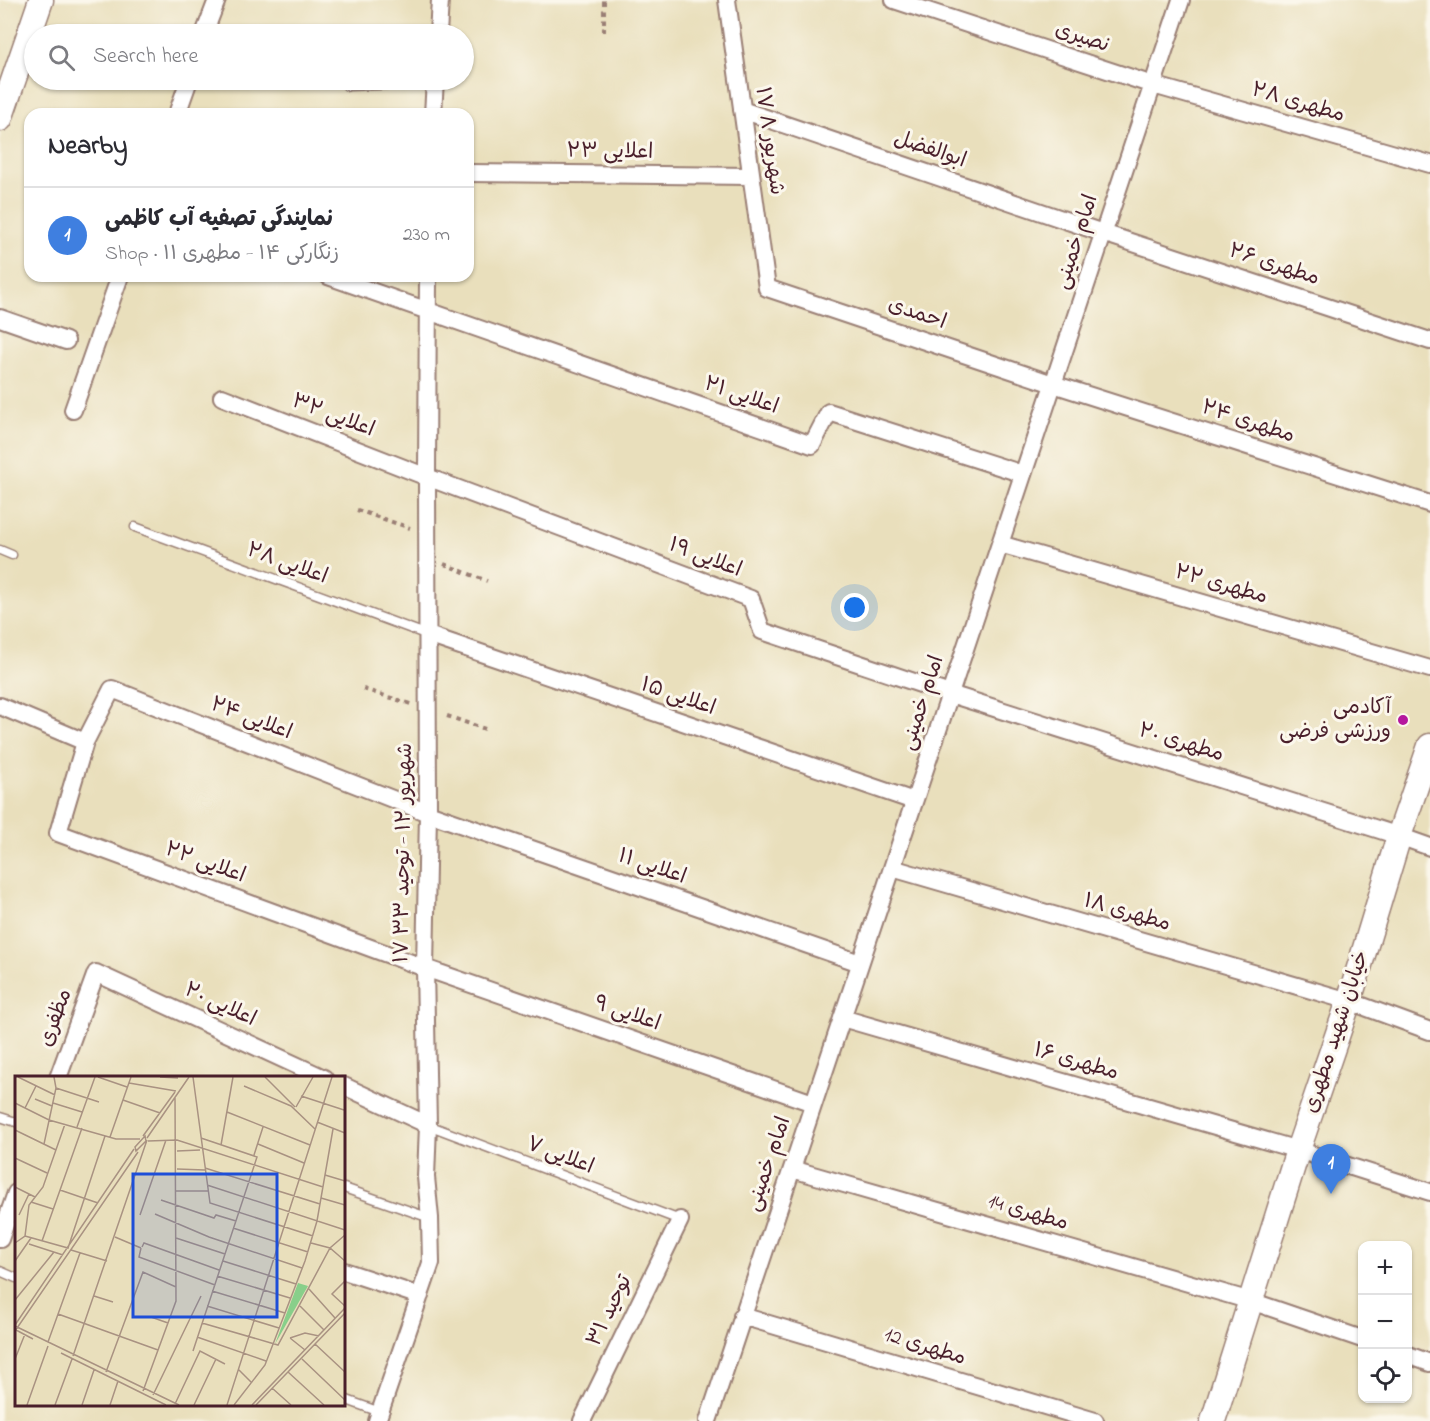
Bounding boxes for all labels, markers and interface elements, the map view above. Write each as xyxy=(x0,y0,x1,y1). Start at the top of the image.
street label: نصیری xyxy=(1051,15,1113,61)
search box xyxy=(24,24,474,90)
icon: search xyxy=(45,41,78,74)
text: Search here xyxy=(93,41,198,73)
street label: مطهری ۲۸ xyxy=(1248,75,1348,131)
street label: ۱۷ شهریور ۸ xyxy=(747,85,791,197)
street label: ابوالفضل xyxy=(890,124,970,176)
text: Nearby xyxy=(48,128,127,166)
street label: اعلایی ۲۳ xyxy=(566,136,654,168)
street label: امام خمینی xyxy=(1048,191,1106,293)
text: نمایندگی تصفیه آب کاظمی xyxy=(105,204,333,236)
text: 1 xyxy=(64,221,71,250)
text: 230 m xyxy=(403,221,450,250)
street label: مطهری ۲۶ xyxy=(1225,236,1323,294)
text: Shop · زنگارکی ۱۴ - مطهری ۱۱ xyxy=(105,240,339,269)
street label: احمدی xyxy=(884,290,950,338)
street label: اعلایی ۲۱ xyxy=(700,369,782,423)
street label: اعلایی ۳۲ xyxy=(287,386,379,446)
street label: مطهری ۲۴ xyxy=(1197,393,1299,451)
street label: اعلایی ۱۹ xyxy=(664,530,746,586)
street label: اعلایی ۲۸ xyxy=(242,536,332,592)
street label: مطهری ۲۲ xyxy=(1171,557,1271,613)
your location xyxy=(840,593,869,622)
street label: امام خمینی xyxy=(894,652,952,754)
street label: اعلایی ۱۵ xyxy=(636,670,720,724)
street label: اعلایی ۲۴ xyxy=(206,690,296,748)
place label: آکادمی ورزشی فرضی xyxy=(1279,693,1392,747)
marker: آکادمی ورزشی فرضی xyxy=(1396,713,1410,727)
street label: مطهری ۲۰ xyxy=(1135,716,1227,770)
street label: ۱۷ شهریور ۱۲ - توحید ۳۳ xyxy=(387,742,421,964)
street label: اعلایی ۲۲ xyxy=(161,835,249,891)
street label: اعلایی ۱۱ xyxy=(614,841,690,893)
street label: مطهری ۱۸ xyxy=(1080,886,1174,940)
street label: خیابان شهید مطهری xyxy=(1297,947,1377,1117)
street label: اعلایی ۲۰ xyxy=(179,975,261,1035)
street label: مظفری xyxy=(32,985,80,1051)
street label: اعلایی ۹ xyxy=(590,989,664,1039)
street label: مطهری ۱۶ xyxy=(1030,1036,1122,1088)
inset map xyxy=(15,1076,345,1406)
street label: امام خمینی xyxy=(739,1113,799,1215)
street label: اعلایی ۷ xyxy=(522,1129,598,1183)
pin: 1 xyxy=(1312,1144,1350,1194)
street label: مطهری 14 xyxy=(984,1187,1072,1239)
map controls xyxy=(1358,1241,1412,1403)
button: + xyxy=(1358,1241,1412,1295)
street label: توحید ۳۱ xyxy=(580,1269,641,1352)
button: − xyxy=(1358,1295,1412,1349)
street label: مطهری 12 xyxy=(880,1320,970,1374)
button: locate xyxy=(1358,1349,1412,1403)

